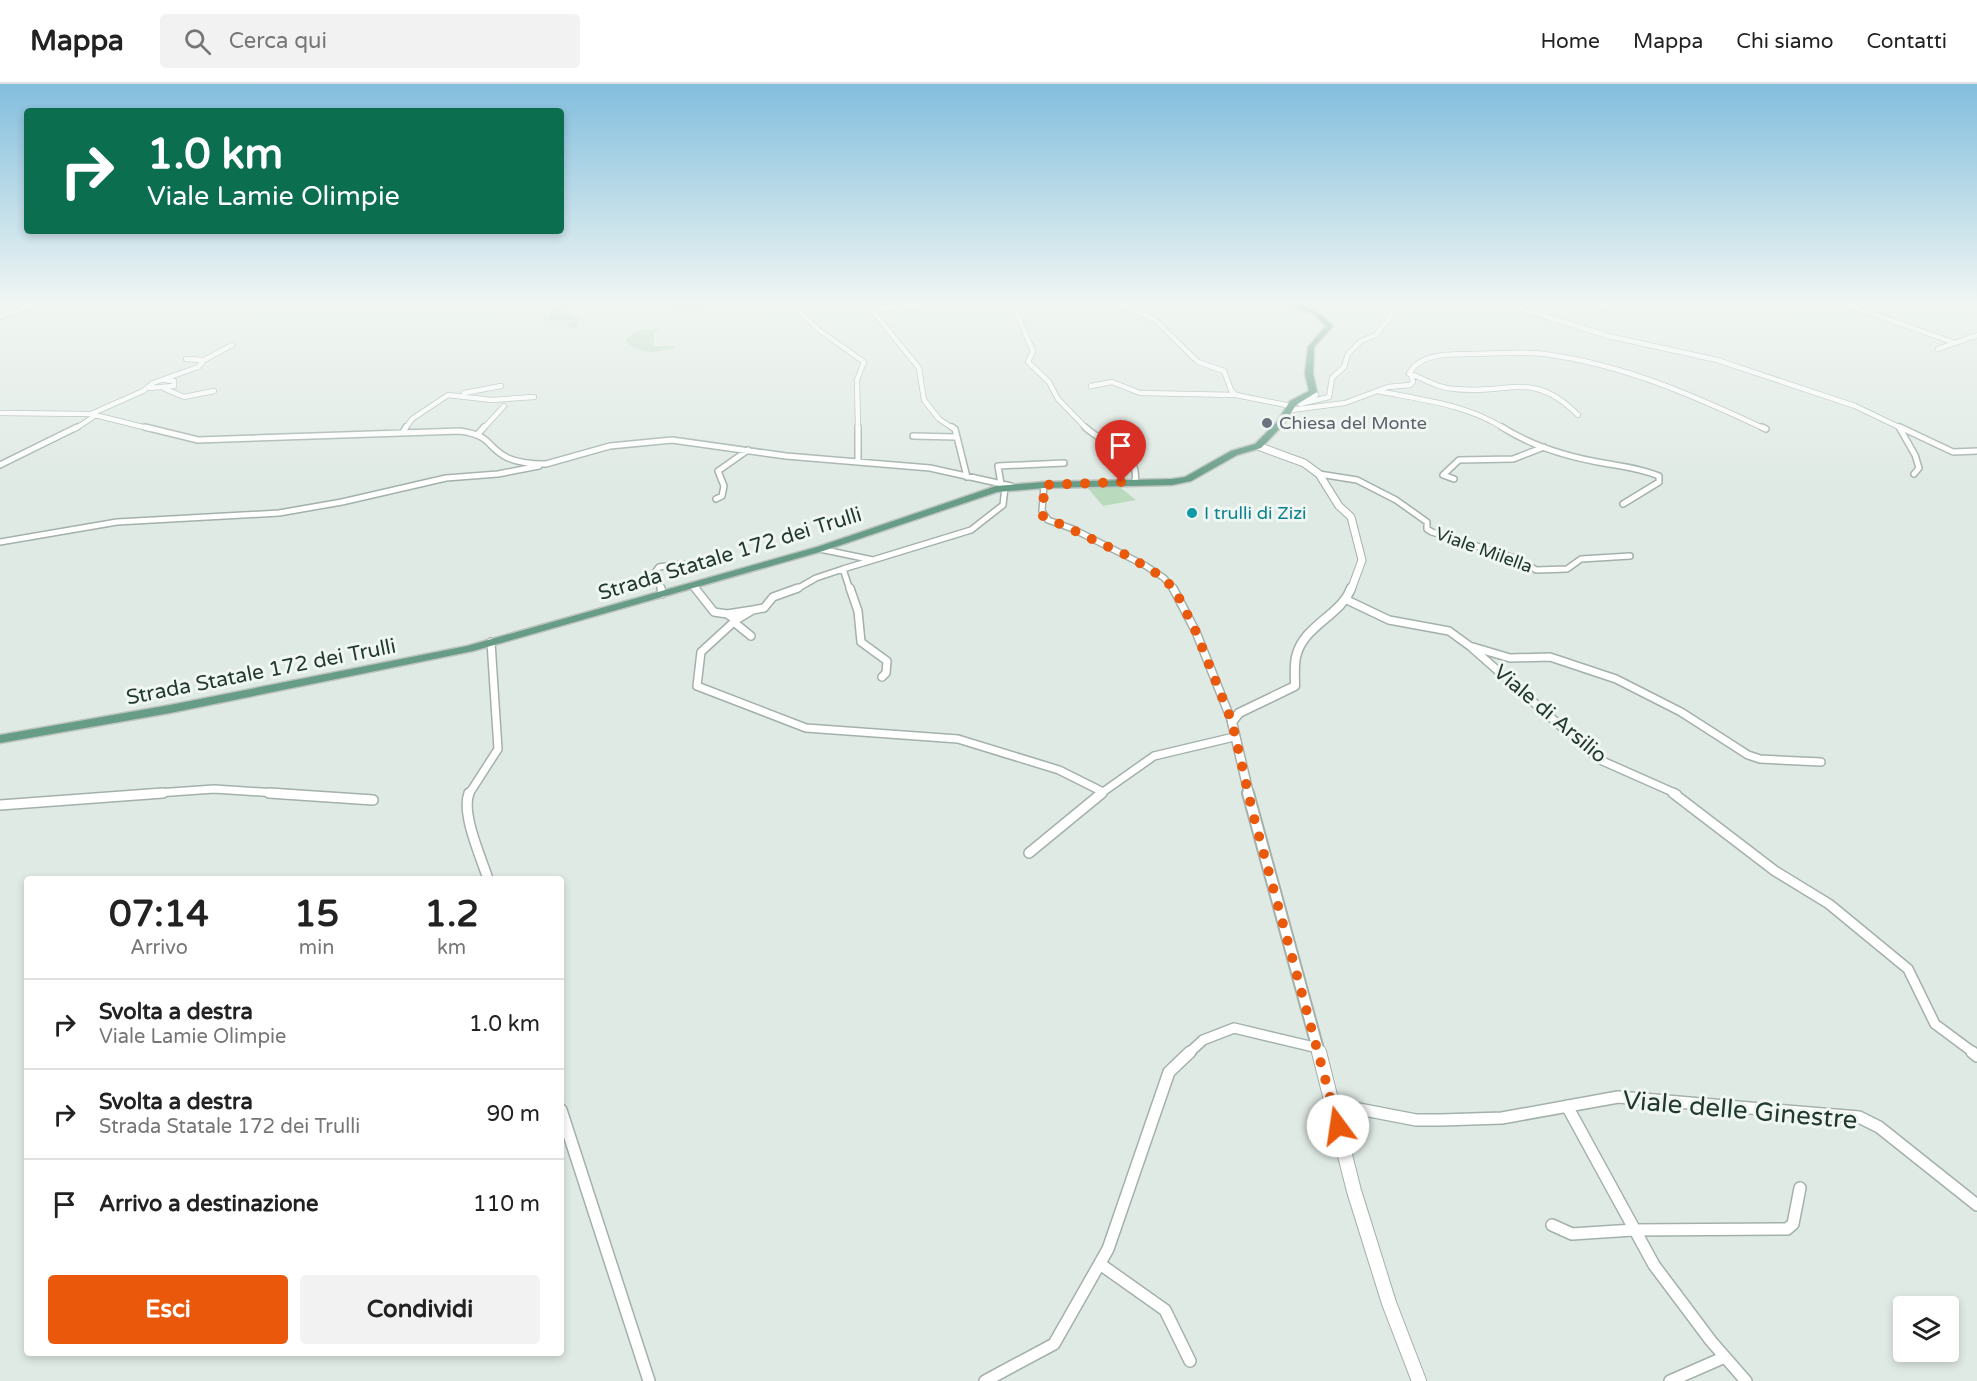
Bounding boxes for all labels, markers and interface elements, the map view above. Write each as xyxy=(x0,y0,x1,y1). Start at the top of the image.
search box xyxy=(160,14,580,68)
text: Mappa xyxy=(30,24,124,58)
icon: search xyxy=(181,25,214,58)
text: Cerca qui xyxy=(229,28,327,54)
text: Home xyxy=(1540,29,1600,54)
text: Mappa xyxy=(1633,29,1703,54)
text: Chi siamo xyxy=(1736,29,1834,54)
text: Contatti xyxy=(1867,29,1947,54)
text: 1.0 km xyxy=(147,129,283,180)
icon: right xyxy=(48,132,126,210)
text: Viale Lamie Olimpie xyxy=(147,180,400,213)
place label: Chiesa del Monte xyxy=(1279,412,1427,434)
marker: Chiesa del Monte xyxy=(1260,416,1274,430)
pin xyxy=(1095,420,1146,482)
icon: arrive xyxy=(1104,429,1137,462)
street label: Strada Statale 172 dei Trulli xyxy=(595,502,865,606)
place label: I trulli di Zizi xyxy=(1204,502,1307,524)
marker: I trulli di Zizi xyxy=(1185,506,1199,520)
street label: Viale Milella xyxy=(1432,522,1536,578)
street label: Strada Statale 172 dei Trulli xyxy=(124,634,398,710)
street label: Viale di Arsilio xyxy=(1488,659,1612,769)
text: 07:14 xyxy=(109,893,209,936)
text: 15 xyxy=(294,893,339,936)
text: 1.2 xyxy=(424,893,479,936)
text: Arrivo xyxy=(130,936,188,960)
text: min xyxy=(299,936,334,960)
text: km xyxy=(437,936,466,960)
text: Svolta a destra xyxy=(99,999,253,1025)
icon: right xyxy=(48,1008,81,1041)
text: 1.0 km xyxy=(469,1011,540,1037)
text: Viale Lamie Olimpie xyxy=(99,1025,286,1049)
street label: Viale delle Ginestre xyxy=(1621,1084,1859,1136)
text: Svolta a destra xyxy=(99,1089,253,1115)
position arrow xyxy=(1306,1094,1370,1158)
icon: right xyxy=(48,1098,81,1131)
text: 90 m xyxy=(486,1101,540,1127)
text: Strada Statale 172 dei Trulli xyxy=(99,1115,360,1139)
icon: arrive xyxy=(48,1188,81,1221)
text: Arrivo a destinazione xyxy=(99,1191,318,1217)
text: 110 m xyxy=(473,1191,540,1217)
button: Esci xyxy=(48,1275,288,1344)
button: Condividi xyxy=(300,1275,540,1344)
map controls xyxy=(1893,1296,1959,1362)
button: layers xyxy=(1893,1296,1959,1362)

